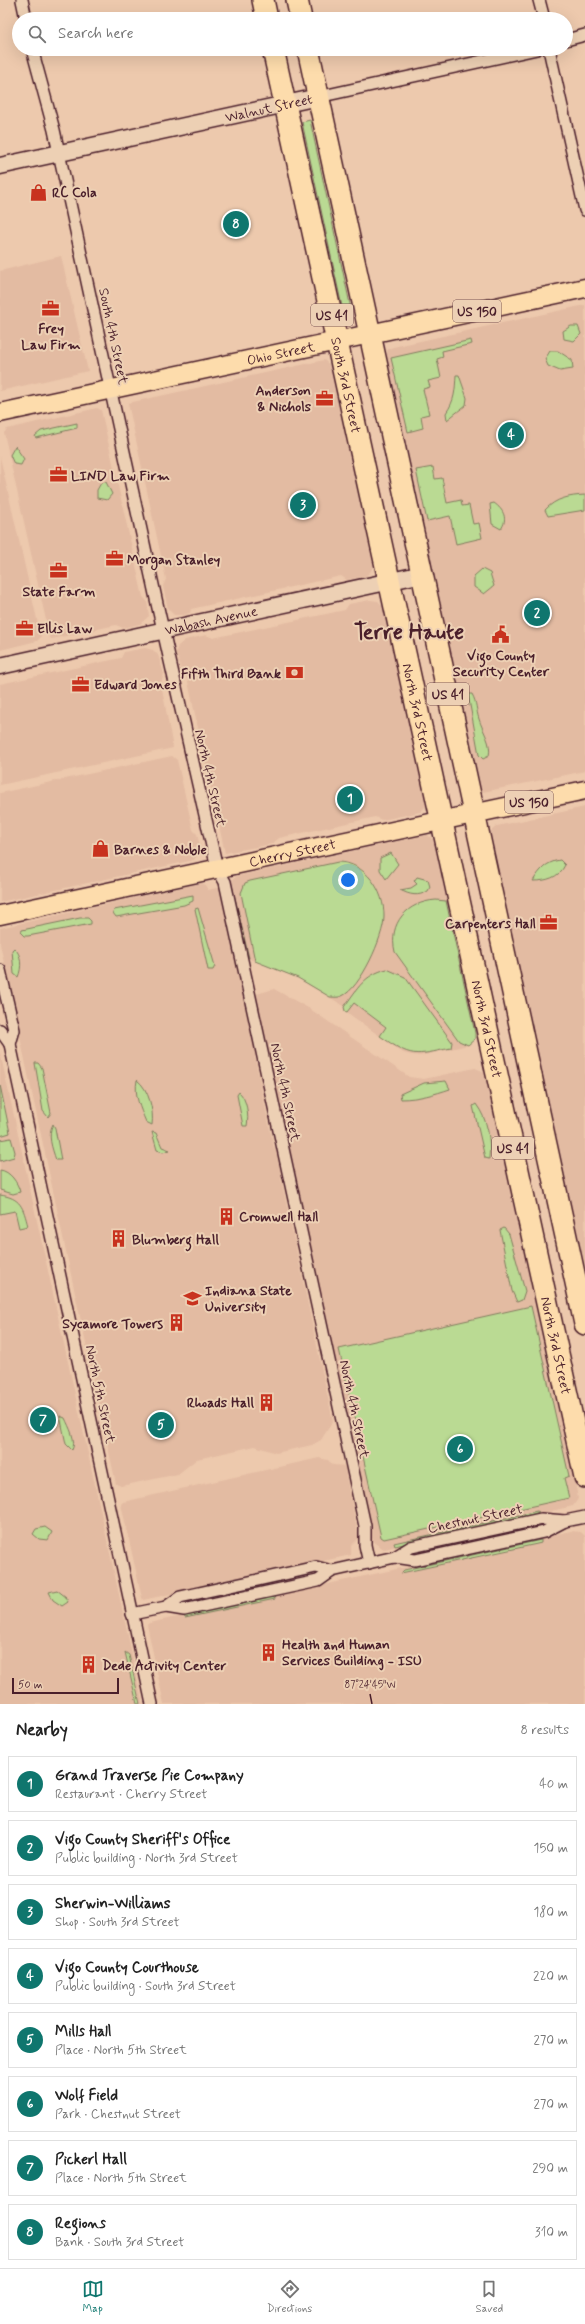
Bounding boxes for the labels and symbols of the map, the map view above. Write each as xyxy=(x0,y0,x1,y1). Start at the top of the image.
street label: Walnut Street xyxy=(224,90,314,127)
shop icon: RC Cola xyxy=(29,182,49,202)
place label: RC Cola xyxy=(52,184,97,202)
pin: 8 xyxy=(223,209,249,239)
street label: South 4th Street xyxy=(94,286,132,387)
office icon: Frey Law Firm xyxy=(41,298,61,318)
road number: US 150 xyxy=(453,300,501,322)
road number: US 41 xyxy=(311,304,353,326)
place label: Frey Law Firm xyxy=(21,320,81,354)
street label: South 3rd Street xyxy=(326,336,365,435)
street label: Ohio Street xyxy=(245,338,317,370)
place label: Anderson & Nichols xyxy=(255,382,312,416)
office icon: Anderson & Nichols xyxy=(314,388,334,408)
pin: 4 xyxy=(498,420,524,450)
office icon: LIND Law Firm xyxy=(48,465,68,485)
place label: LIND Law Firm xyxy=(71,467,170,485)
pin: 3 xyxy=(290,490,316,520)
office icon: Morgan Stanley xyxy=(104,549,124,569)
place label: Morgan Stanley xyxy=(127,551,221,571)
office icon: State Farm xyxy=(49,561,69,581)
place label: State Farm xyxy=(23,583,95,601)
pin: 2 xyxy=(524,598,550,628)
street label: Wabash Avenue xyxy=(163,602,259,640)
office icon: Ellis Law xyxy=(14,618,34,638)
district label: Terre Haute xyxy=(354,619,464,647)
place label: Ellis Law xyxy=(37,620,92,638)
public building icon: Vigo County Security Center xyxy=(491,625,511,645)
place label: Vigo County Security Center xyxy=(453,647,550,681)
street label: North 3rd Street xyxy=(398,662,436,764)
bank icon: Fifth Third Bank xyxy=(284,663,304,683)
place label: Fifth Third Bank xyxy=(181,665,281,683)
office icon: Edward Jones xyxy=(71,674,91,694)
place label: Edward Jones xyxy=(94,676,178,694)
road number: US 41 xyxy=(427,683,469,705)
street label: North 4th Street xyxy=(190,727,230,830)
pin: 1 xyxy=(337,784,363,814)
road number: US 150 xyxy=(505,791,553,813)
street label: Cherry Street xyxy=(248,835,338,872)
shop icon: Barnes & Noble xyxy=(91,839,111,859)
place label: Barnes & Noble xyxy=(114,841,207,859)
your location xyxy=(338,870,358,890)
office icon: Carpenters Hall xyxy=(539,913,559,933)
place label: Carpenters Hall xyxy=(445,915,536,933)
street label: North 3rd Street xyxy=(467,978,506,1080)
street label: North 4th Street xyxy=(266,1041,304,1144)
road number: US 41 xyxy=(492,1137,534,1159)
building icon: Cromwell Hall xyxy=(216,1206,236,1226)
place label: Cromwell Hall xyxy=(239,1208,319,1226)
building icon: Blumberg Hall xyxy=(109,1229,129,1249)
place label: Blumberg Hall xyxy=(132,1231,219,1252)
place label: Indiana State University xyxy=(205,1282,292,1316)
school or university icon: Indiana State University xyxy=(182,1288,202,1308)
street label: North 3rd Street xyxy=(536,1295,575,1397)
building icon: Sycamore Towers xyxy=(166,1313,186,1333)
place label: Sycamore Towers xyxy=(62,1315,163,1333)
street label: North 5th Street xyxy=(81,1343,119,1446)
street label: North 4th Street xyxy=(335,1358,373,1461)
building icon: Rhoads Hall xyxy=(257,1392,277,1412)
place label: Rhoads Hall xyxy=(187,1394,255,1412)
pin: 7 xyxy=(30,1405,56,1435)
pin: 5 xyxy=(148,1410,174,1440)
pin: 6 xyxy=(447,1434,473,1464)
street label: Chestnut Street xyxy=(426,1500,525,1538)
place label: Health and Human Services Building - ISU xyxy=(282,1636,422,1671)
building icon: Health and Human Services Building - ISU xyxy=(259,1642,279,1662)
building icon: Dede Activity Center xyxy=(79,1655,99,1675)
place label: Dede Activity Center xyxy=(102,1657,226,1675)
scale bar xyxy=(12,1676,119,1695)
text: 87°24'45"W xyxy=(345,1678,396,1692)

